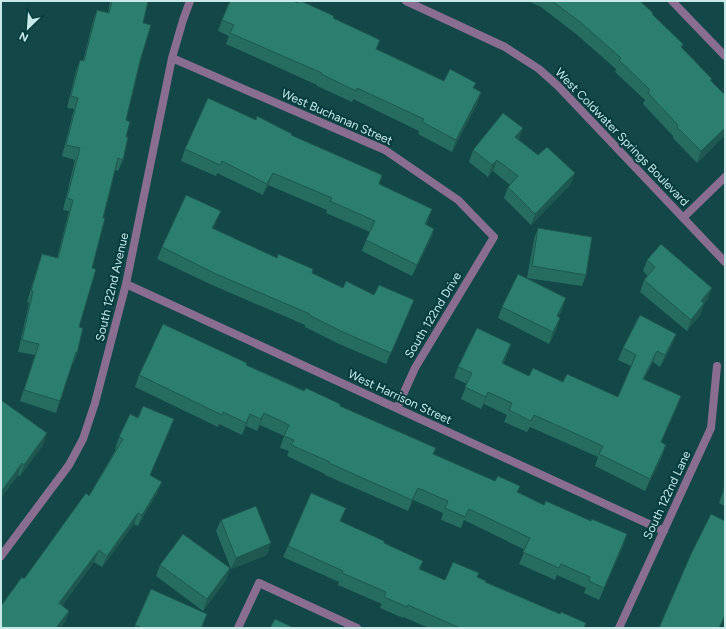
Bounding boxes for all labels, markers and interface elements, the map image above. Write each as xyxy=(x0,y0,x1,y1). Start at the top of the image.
north arrow xyxy=(8,8,48,48)
text: N xyxy=(17,29,31,44)
street label: West Coldwater Springs Boulevard xyxy=(552,65,692,209)
street label: West Buchanan Street xyxy=(279,86,395,148)
street label: South 122nd Avenue xyxy=(93,231,131,343)
street label: South 122nd Drive xyxy=(402,269,464,361)
street label: West Harrison Street xyxy=(346,367,454,427)
street label: South 122nd Lane xyxy=(640,448,694,541)

